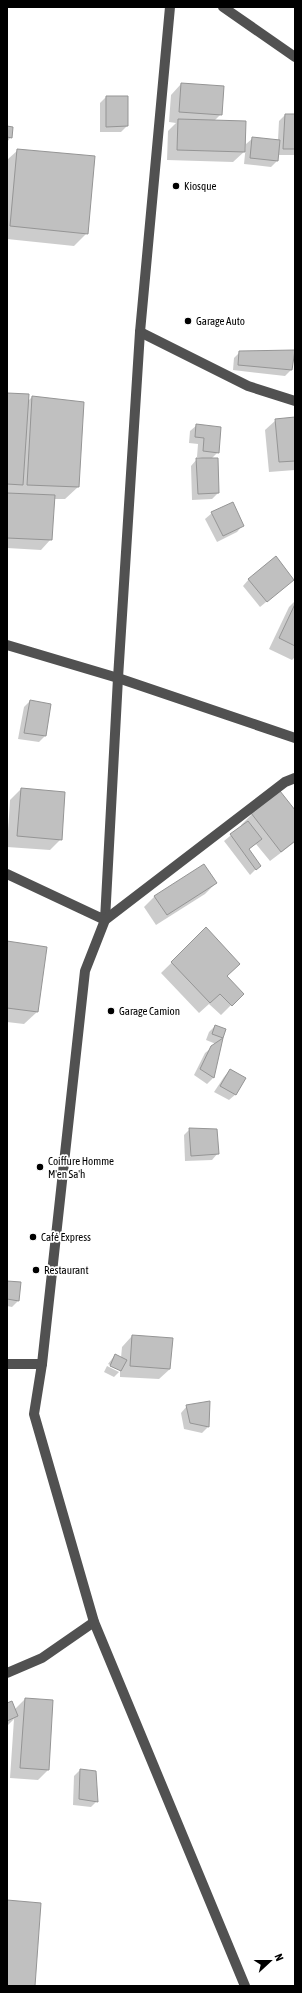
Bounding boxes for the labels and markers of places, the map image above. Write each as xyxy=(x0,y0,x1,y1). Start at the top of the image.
place label: Kiosque xyxy=(184,180,217,192)
marker: Kiosque xyxy=(171,181,181,191)
place label: Garage Auto xyxy=(196,315,245,327)
marker: Garage Auto xyxy=(183,316,193,326)
place label: Garage Camion xyxy=(119,1005,180,1017)
marker: Garage Camion xyxy=(106,1006,116,1016)
place label: Coiffure Homme M'en Sa'h xyxy=(48,1155,114,1180)
marker: Coiffure Homme M'en Sa'h xyxy=(35,1162,45,1172)
place label: Café Express xyxy=(41,1231,91,1243)
marker: Café Express xyxy=(28,1232,38,1242)
place label: Restaurant xyxy=(44,1264,89,1276)
marker: Restaurant xyxy=(31,1265,41,1275)

